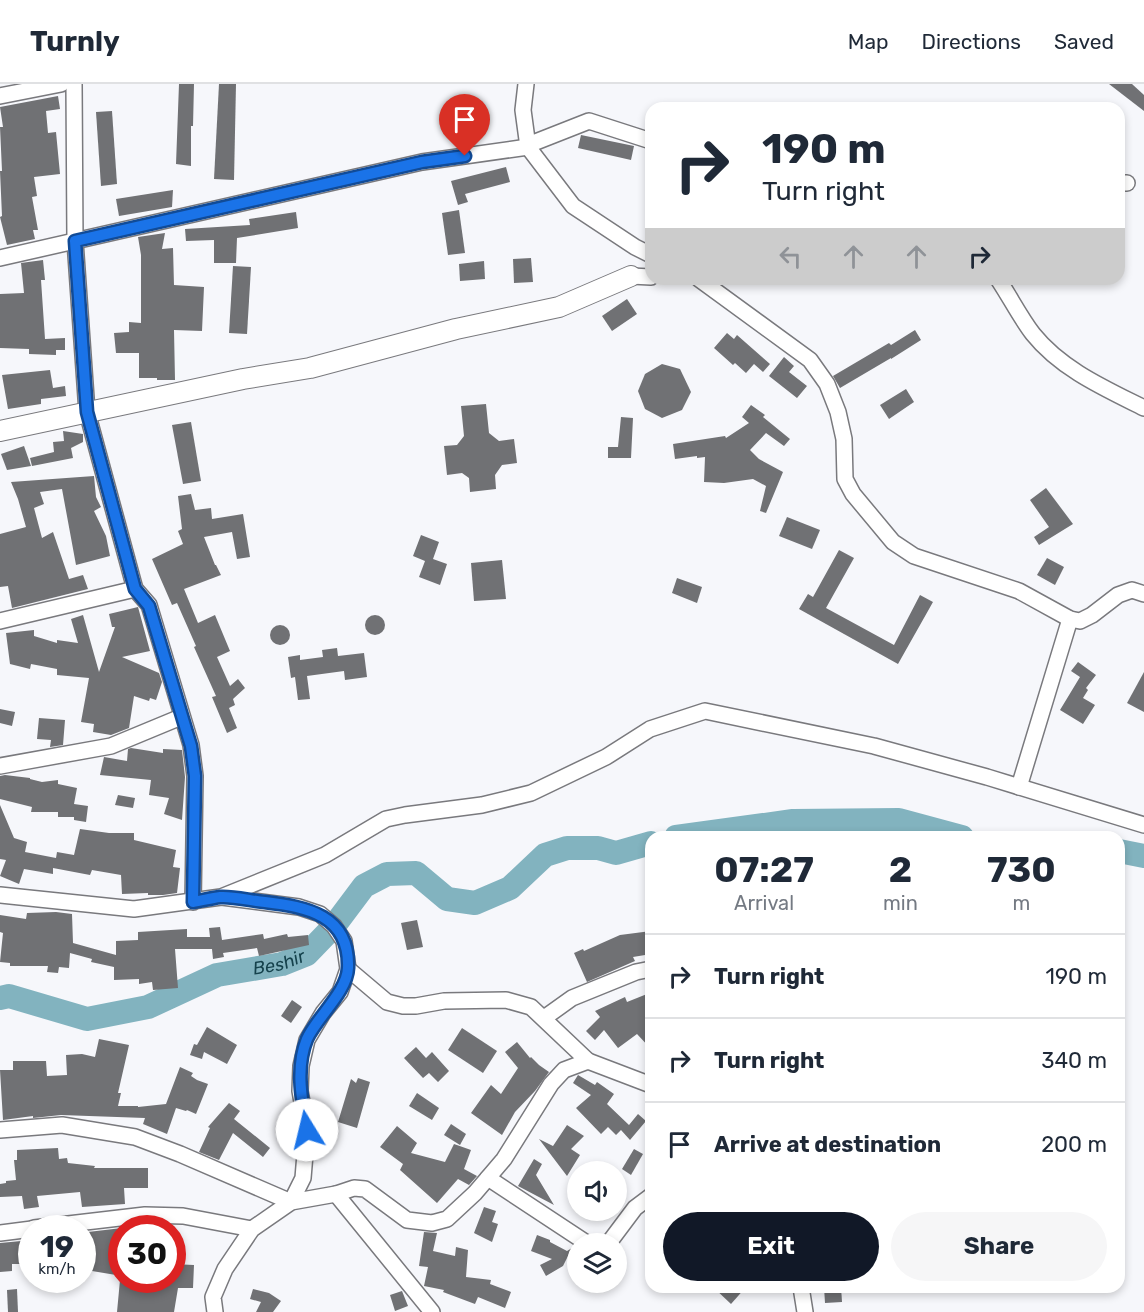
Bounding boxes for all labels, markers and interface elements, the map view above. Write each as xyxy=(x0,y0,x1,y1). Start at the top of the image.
text: Turnly xyxy=(30,25,120,58)
text: Map xyxy=(848,29,889,54)
text: Directions xyxy=(922,29,1021,54)
text: Saved xyxy=(1054,29,1114,54)
pin xyxy=(439,94,490,156)
icon: arrive xyxy=(448,103,481,136)
text: 190 m xyxy=(762,124,886,174)
icon: right xyxy=(663,126,741,204)
text: Turn right xyxy=(762,175,885,207)
icon: left xyxy=(774,240,807,273)
icon: ahead xyxy=(837,240,870,273)
icon: ahead xyxy=(900,240,933,273)
icon: right xyxy=(963,240,996,273)
text: 07:27 xyxy=(714,848,814,891)
text: 2 xyxy=(889,848,912,891)
text: 730 xyxy=(987,848,1056,891)
text: Arrival xyxy=(734,891,794,915)
text: min xyxy=(883,891,918,915)
text: m xyxy=(1013,891,1030,915)
water label: Beshir xyxy=(251,944,309,980)
icon: right xyxy=(663,960,696,993)
text: Turn right xyxy=(714,963,824,990)
text: 190 m xyxy=(1046,963,1107,990)
icon: right xyxy=(663,1044,696,1077)
text: Turn right xyxy=(714,1047,824,1074)
text: 340 m xyxy=(1041,1047,1107,1074)
position arrow xyxy=(275,1098,339,1162)
icon: arrive xyxy=(663,1128,696,1161)
text: Arrive at destination xyxy=(714,1131,941,1158)
text: 200 m xyxy=(1041,1131,1107,1158)
map controls xyxy=(567,1161,627,1293)
button: sound xyxy=(567,1161,627,1221)
button: Exit xyxy=(663,1212,879,1281)
button: Share xyxy=(891,1212,1107,1281)
speed limit sign: 30 xyxy=(108,1215,186,1293)
text: 19 xyxy=(40,1229,74,1265)
button: layers xyxy=(567,1233,627,1293)
text: km/h xyxy=(38,1260,76,1278)

